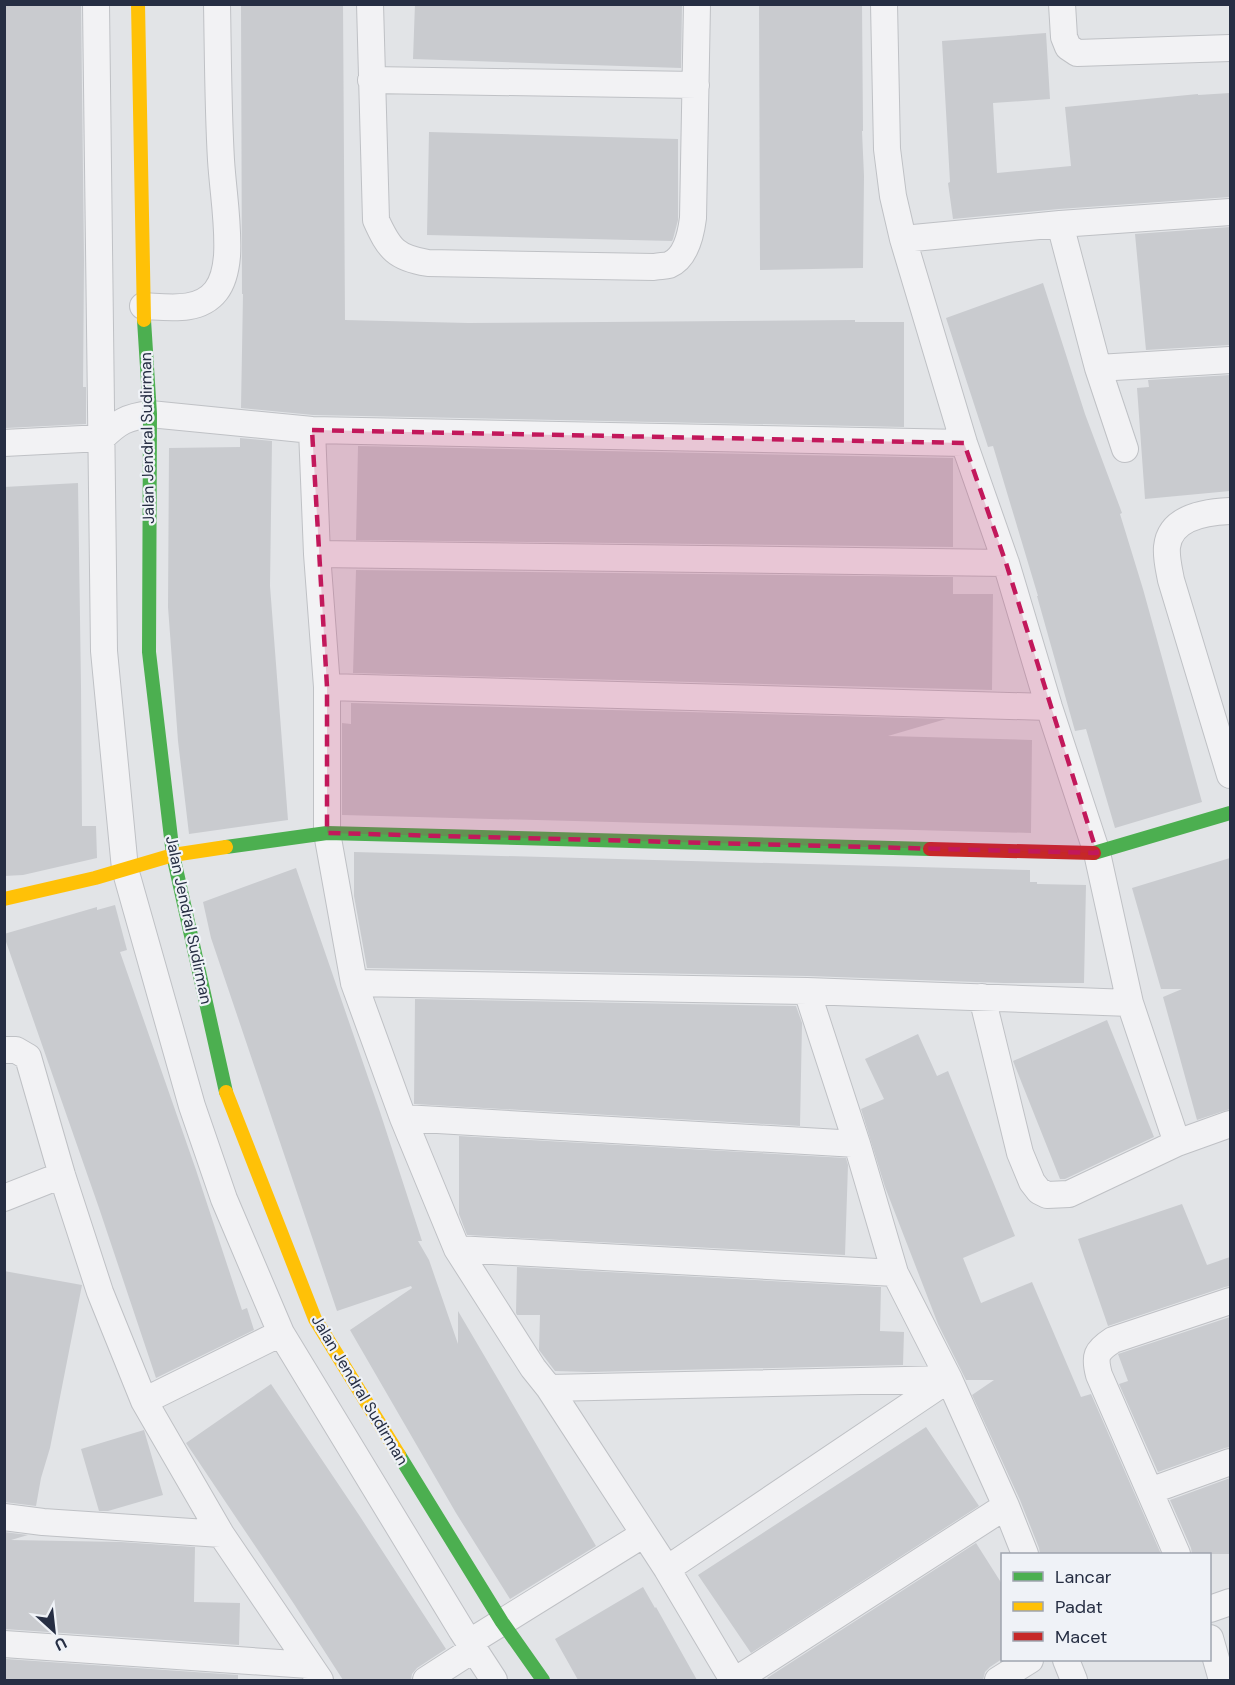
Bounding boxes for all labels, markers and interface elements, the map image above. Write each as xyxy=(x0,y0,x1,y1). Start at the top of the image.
street label: Jalan Jendral Sudirman xyxy=(135,352,159,524)
street label: Jalan Jendral Sudirman xyxy=(161,834,217,1006)
street label: Jalan Jendral Sudirman xyxy=(307,1311,413,1469)
legend xyxy=(1001,1553,1211,1661)
text: Lancar xyxy=(1055,1565,1112,1589)
text: Padat xyxy=(1055,1595,1103,1619)
north arrow xyxy=(24,1601,84,1661)
text: Macet xyxy=(1055,1625,1107,1649)
text: U xyxy=(51,1632,70,1656)

